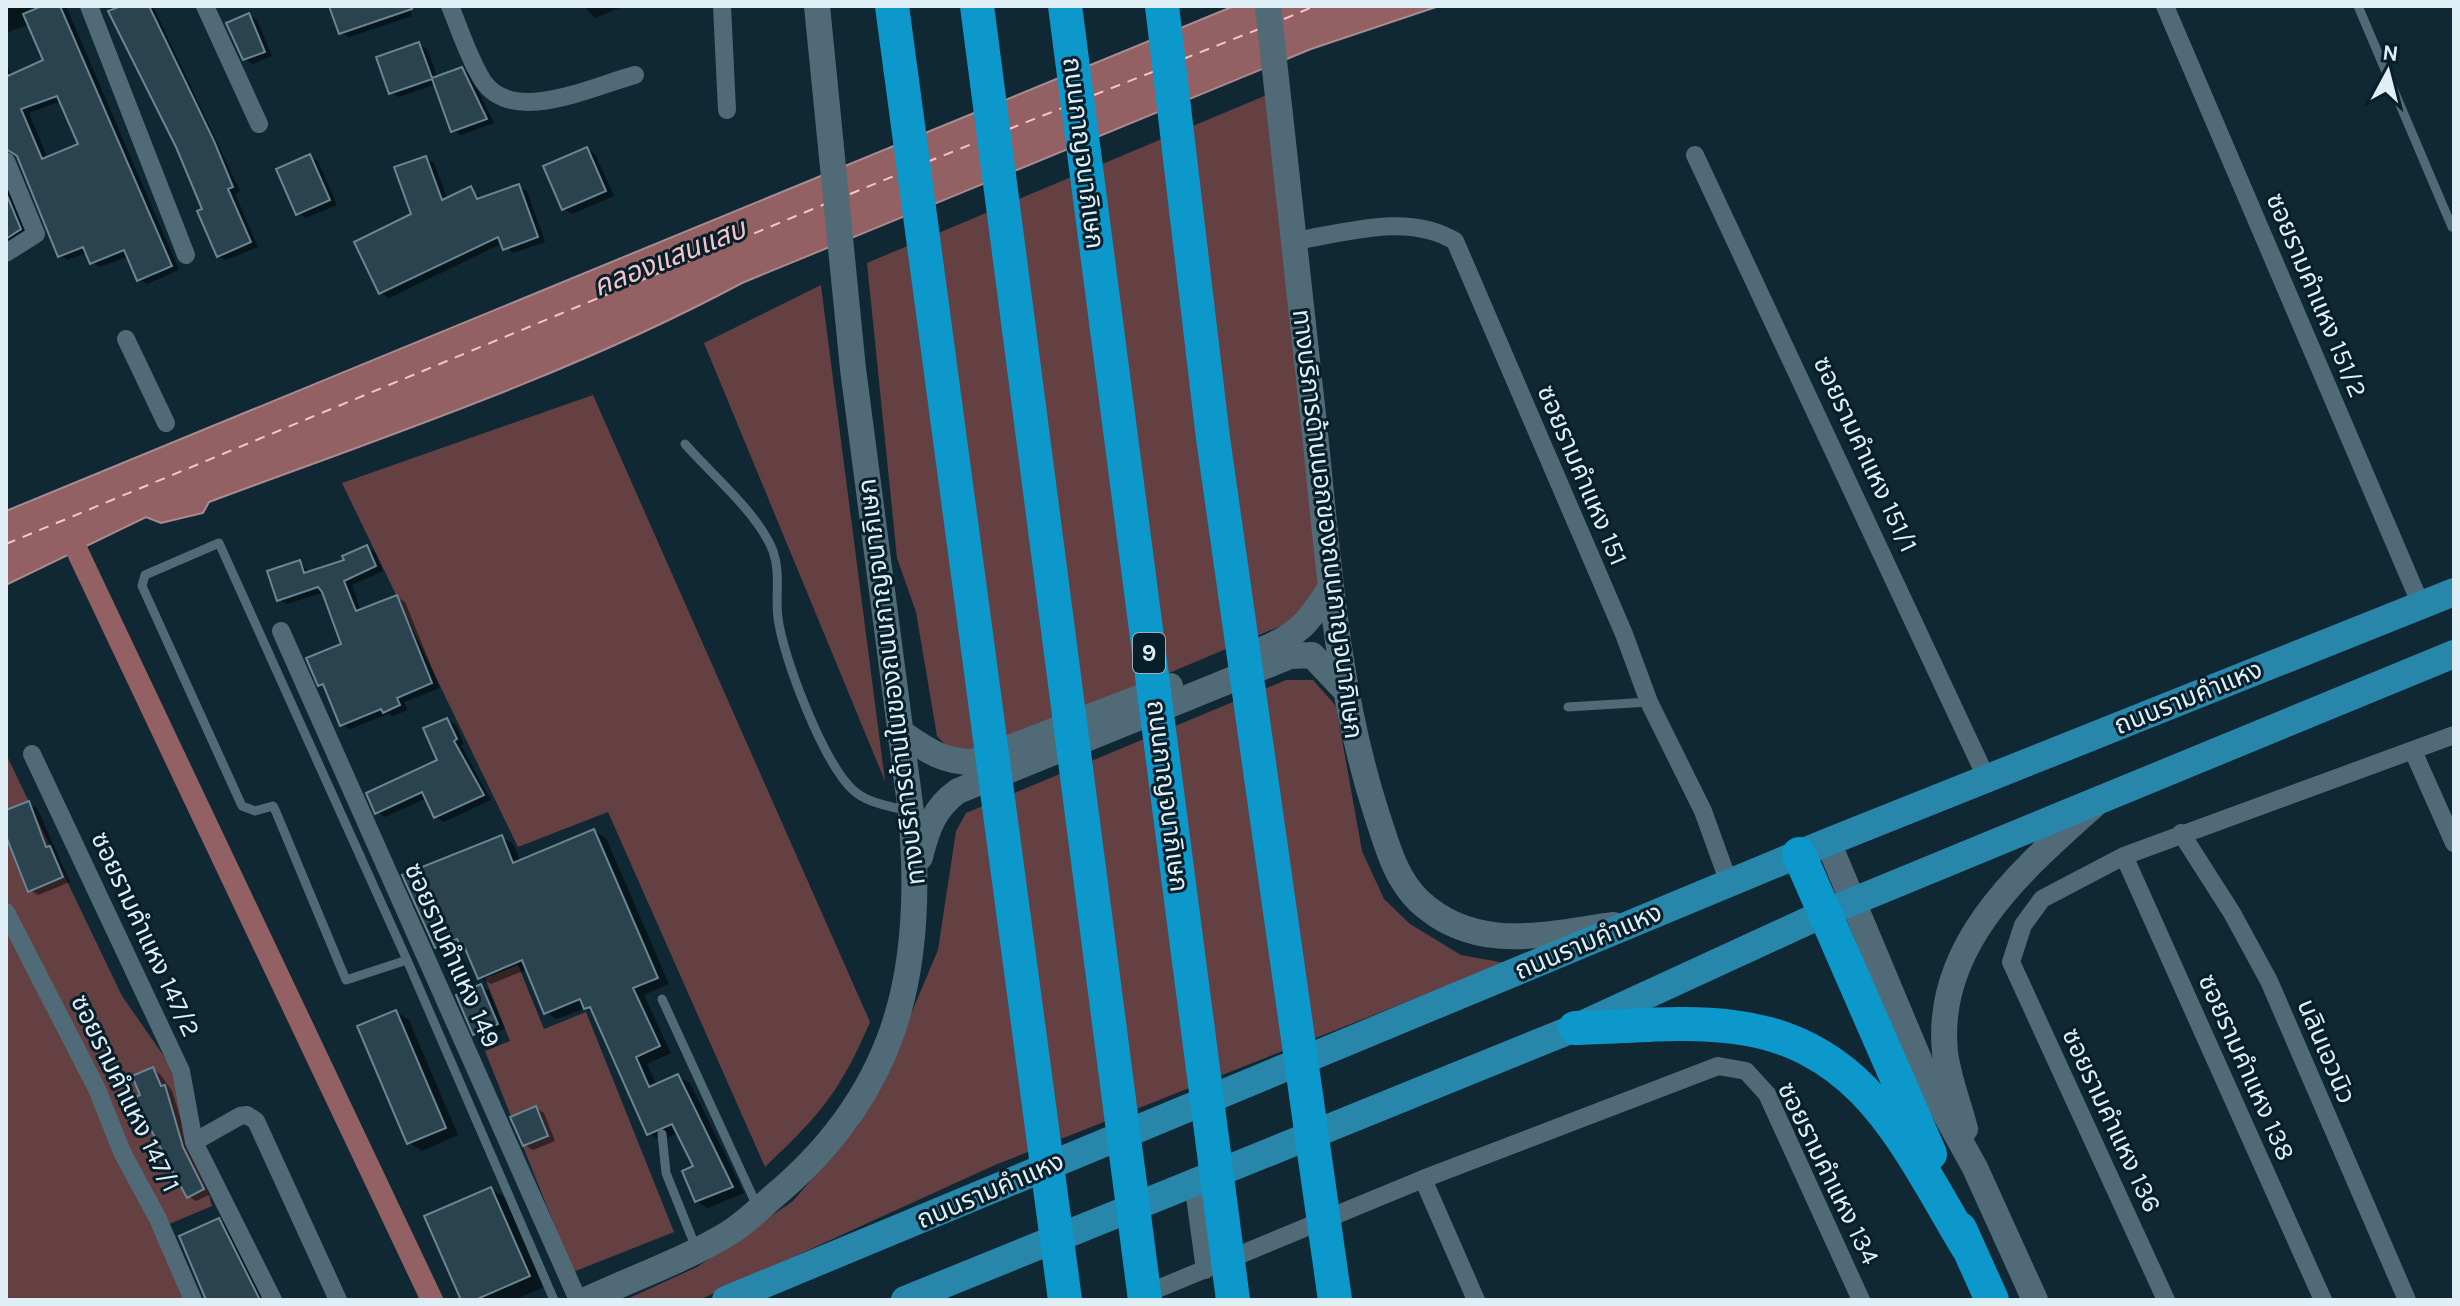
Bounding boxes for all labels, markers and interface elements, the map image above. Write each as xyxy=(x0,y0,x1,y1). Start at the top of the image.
north arrow xyxy=(2348,32,2428,112)
text: N xyxy=(2381,39,2400,67)
street label: ถนนกาญจนาภิเษก xyxy=(1056,55,1111,251)
street label: ซอยรามคำแหง 151/2 xyxy=(2260,188,2374,402)
water label: คลองแสนแสบ xyxy=(588,211,752,303)
street label: ทางบริการด้านนอกของถนนกาญจนาภิเษก xyxy=(1286,307,1369,741)
street label: ซอยรามคำแหง 151/1 xyxy=(1807,351,1924,557)
street label: ซอยรามคำแหง 151 xyxy=(1531,380,1634,570)
street label: ทางบริการด้านในของถนนกาญจนาภิเษก xyxy=(851,477,932,887)
road number: 9 xyxy=(1133,633,1165,673)
street label: ถนนรามคำแหง xyxy=(2109,654,2267,741)
street label: ถนนกาญจนาภิเษก xyxy=(1140,698,1195,894)
street label: ซอยรามคำแหง 147/2 xyxy=(85,827,207,1042)
street label: ซอยรามคำแหง 149 xyxy=(398,858,507,1052)
street label: ถนนรามคำแหง xyxy=(1510,896,1667,986)
street label: ซอยรามคำแหง 138 xyxy=(2192,969,2302,1165)
street label: ซอยรามคำแหง 147/1 xyxy=(64,989,187,1197)
street label: นลินเอวนิว xyxy=(2291,994,2362,1108)
street label: ซอยรามคำแหง 136 xyxy=(2055,1023,2168,1217)
street label: ซอยรามคำแหง 134 xyxy=(1771,1077,1886,1270)
street label: ถนนรามคำแหง xyxy=(912,1145,1069,1235)

